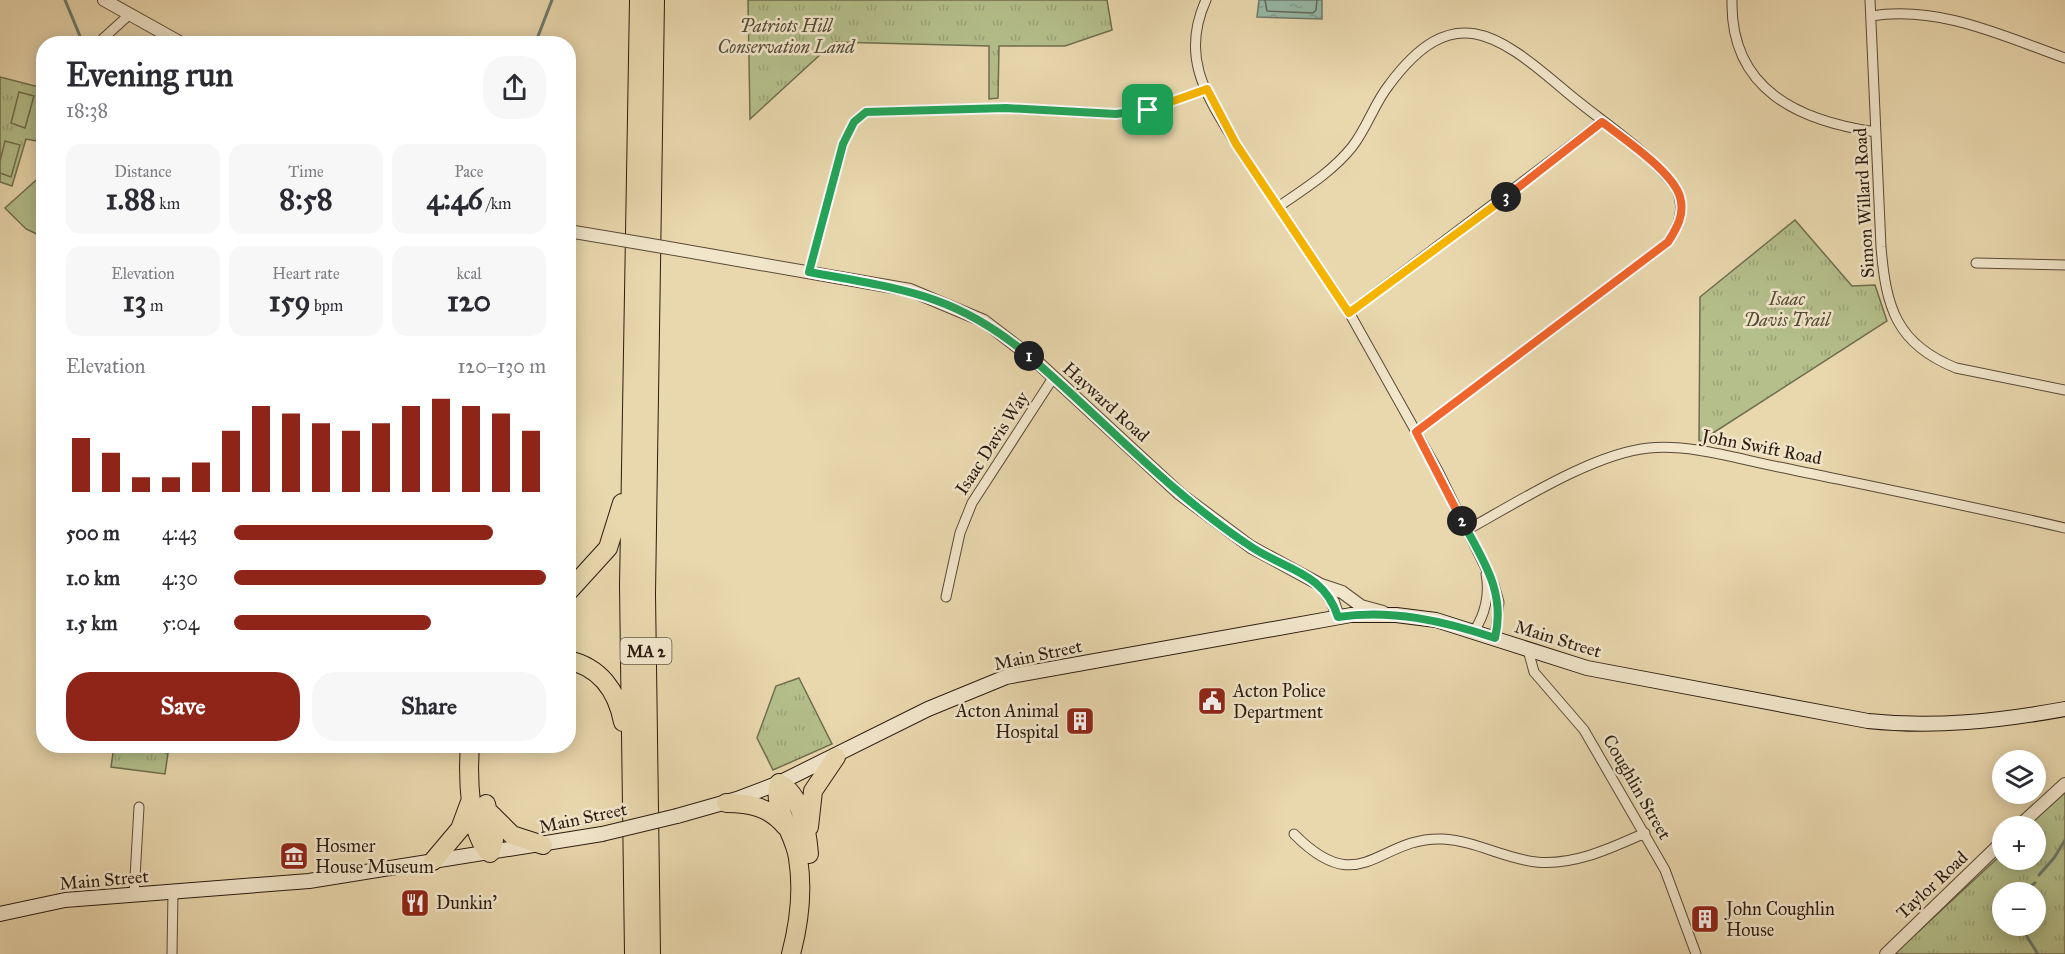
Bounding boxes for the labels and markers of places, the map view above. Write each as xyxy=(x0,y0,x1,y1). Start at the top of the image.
pin xyxy=(1122,84,1173,135)
pin: 3 xyxy=(1491,182,1521,212)
pin: 1 xyxy=(1014,341,1044,371)
pin: 2 xyxy=(1447,506,1477,536)
place label: Acton Police Department xyxy=(1232,680,1326,723)
public building icon: Acton Police Department xyxy=(1196,685,1228,717)
place label: Acton Animal Hospital xyxy=(955,700,1059,743)
building icon: Acton Animal Hospital xyxy=(1064,705,1096,737)
place label: Hosmer House Museum xyxy=(315,835,434,878)
museum icon: Hosmer House Museum xyxy=(278,840,310,872)
restaurant icon: Dunkin' xyxy=(399,887,431,919)
place label: Dunkin' xyxy=(436,892,497,914)
place label: John Coughlin House xyxy=(1724,898,1835,941)
building icon: John Coughlin House xyxy=(1689,903,1721,935)

